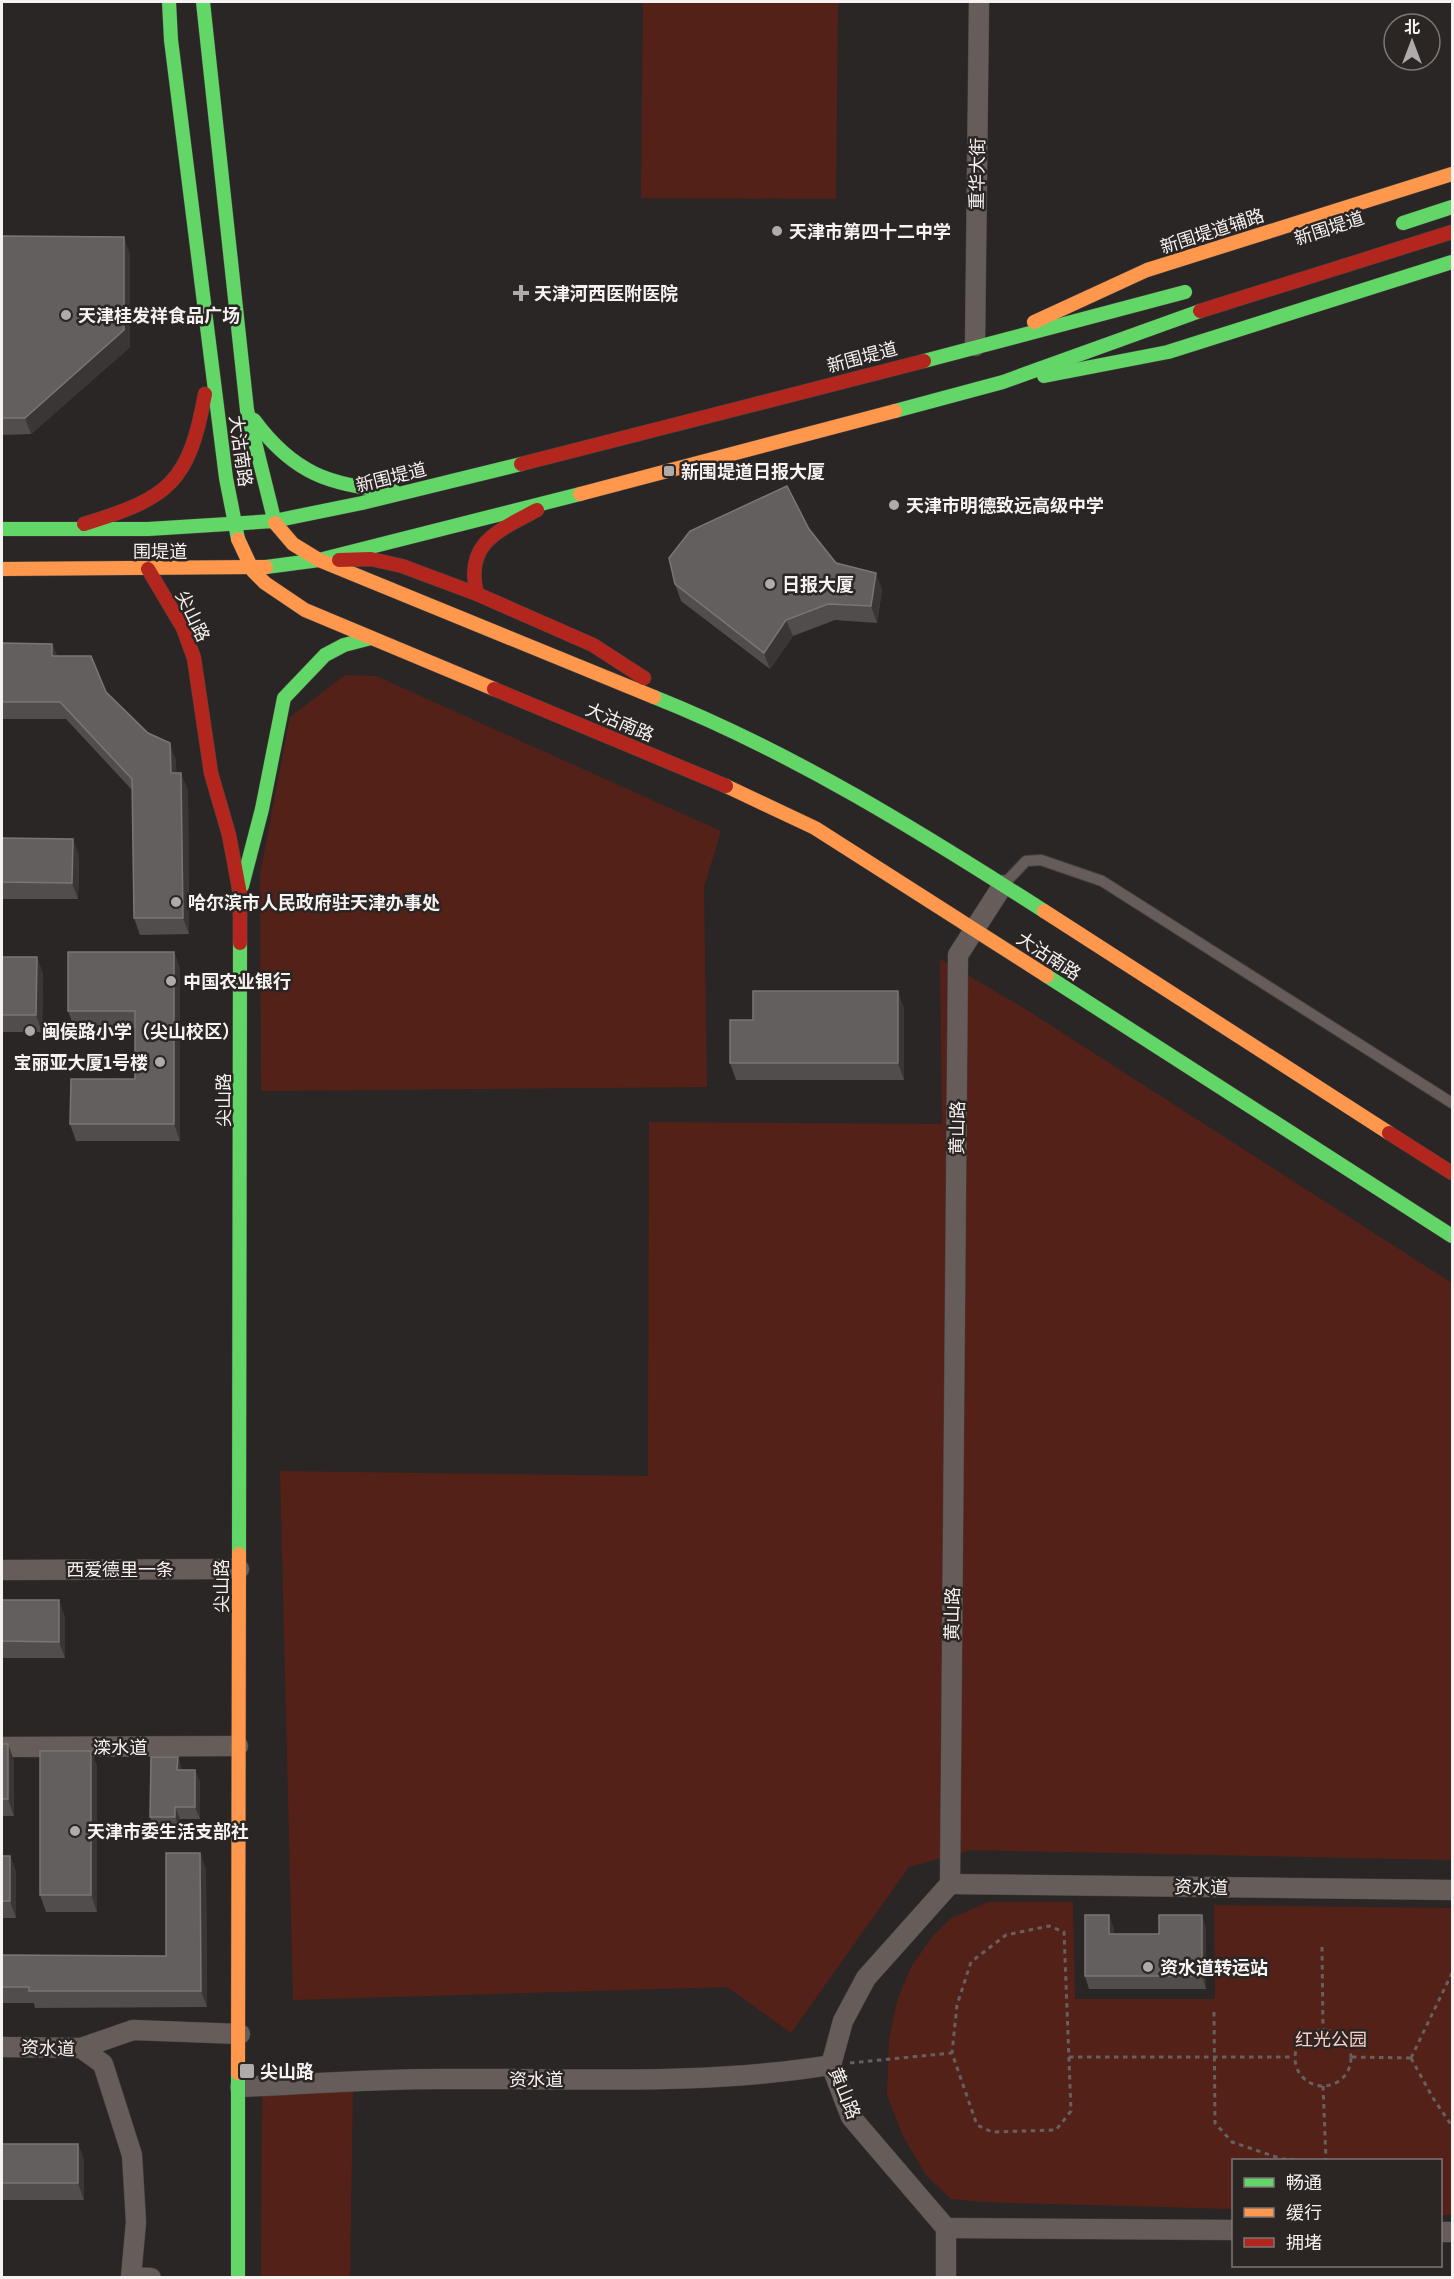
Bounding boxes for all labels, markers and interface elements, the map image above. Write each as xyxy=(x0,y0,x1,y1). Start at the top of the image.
north arrow xyxy=(1382,12,1442,72)
text: 北 xyxy=(1404,18,1420,36)
street label: 重华大街 xyxy=(966,138,988,210)
street label: 新围堤道辅路 xyxy=(1157,204,1267,258)
street label: 新围堤道 xyxy=(1292,207,1366,249)
place label: 天津市第四十二中学 xyxy=(789,221,951,242)
marker: 天津市第四十二中学 xyxy=(770,224,784,238)
place label: 天津河西医附医院 xyxy=(534,283,678,304)
marker: 天津河西医附医院 xyxy=(512,284,530,302)
place label: 天津桂发祥食品广场 xyxy=(78,305,240,326)
marker: 天津桂发祥食品广场 xyxy=(59,308,73,322)
street label: 新围堤道 xyxy=(825,338,899,376)
street label: 大沽南路 xyxy=(226,414,256,488)
street label: 新围堤道 xyxy=(354,458,428,496)
place label: 新围堤道日报大厦 xyxy=(681,461,825,482)
marker: 新围堤道日报大厦 xyxy=(662,464,676,478)
place label: 天津市明德致远高级中学 xyxy=(906,495,1104,516)
marker: 天津市明德致远高级中学 xyxy=(887,498,901,512)
street label: 围堤道 xyxy=(133,541,187,562)
place label: 日报大厦 xyxy=(782,574,854,595)
marker: 日报大厦 xyxy=(763,577,777,591)
street label: 尖山路 xyxy=(172,587,214,645)
street label: 大沽南路 xyxy=(583,698,657,746)
place label: 哈尔滨市人民政府驻天津办事处 xyxy=(188,892,440,913)
marker: 哈尔滨市人民政府驻天津办事处 xyxy=(169,895,183,909)
street label: 大沽南路 xyxy=(1013,928,1085,984)
place label: 中国农业银行 xyxy=(183,971,291,992)
marker: 中国农业银行 xyxy=(164,974,178,988)
place label: 闽侯路小学（尖山校区） xyxy=(42,1021,240,1042)
marker: 闽侯路小学（尖山校区） xyxy=(23,1024,37,1038)
place label: 宝丽亚大厦1号楼 xyxy=(14,1052,148,1073)
marker: 宝丽亚大厦1号楼 xyxy=(153,1055,167,1069)
street label: 尖山路 xyxy=(213,1073,234,1127)
street label: 黄山路 xyxy=(946,1101,968,1155)
street label: 西爱德里一条 xyxy=(66,1559,174,1580)
street label: 尖山路 xyxy=(211,1559,232,1613)
street label: 黄山路 xyxy=(941,1587,963,1641)
street label: 滦水道 xyxy=(93,1737,147,1758)
place label: 天津市委生活支部社 xyxy=(87,1821,249,1842)
marker: 天津市委生活支部社 xyxy=(68,1824,82,1838)
street label: 资水道 xyxy=(1174,1876,1228,1898)
place label: 资水道转运站 xyxy=(1160,1957,1268,1978)
marker: 资水道转运站 xyxy=(1141,1960,1155,1974)
park label: 红光公园 xyxy=(1295,2029,1367,2050)
street label: 资水道 xyxy=(21,2037,75,2059)
place label: 尖山路 xyxy=(260,2061,314,2082)
marker: 尖山路 xyxy=(238,2062,256,2080)
street label: 黄山路 xyxy=(825,2064,865,2122)
street label: 资水道 xyxy=(509,2069,563,2090)
legend xyxy=(1232,2159,1442,2267)
text: 畅通 xyxy=(1286,2172,1322,2193)
text: 缓行 xyxy=(1286,2202,1322,2223)
text: 拥堵 xyxy=(1286,2232,1322,2253)

